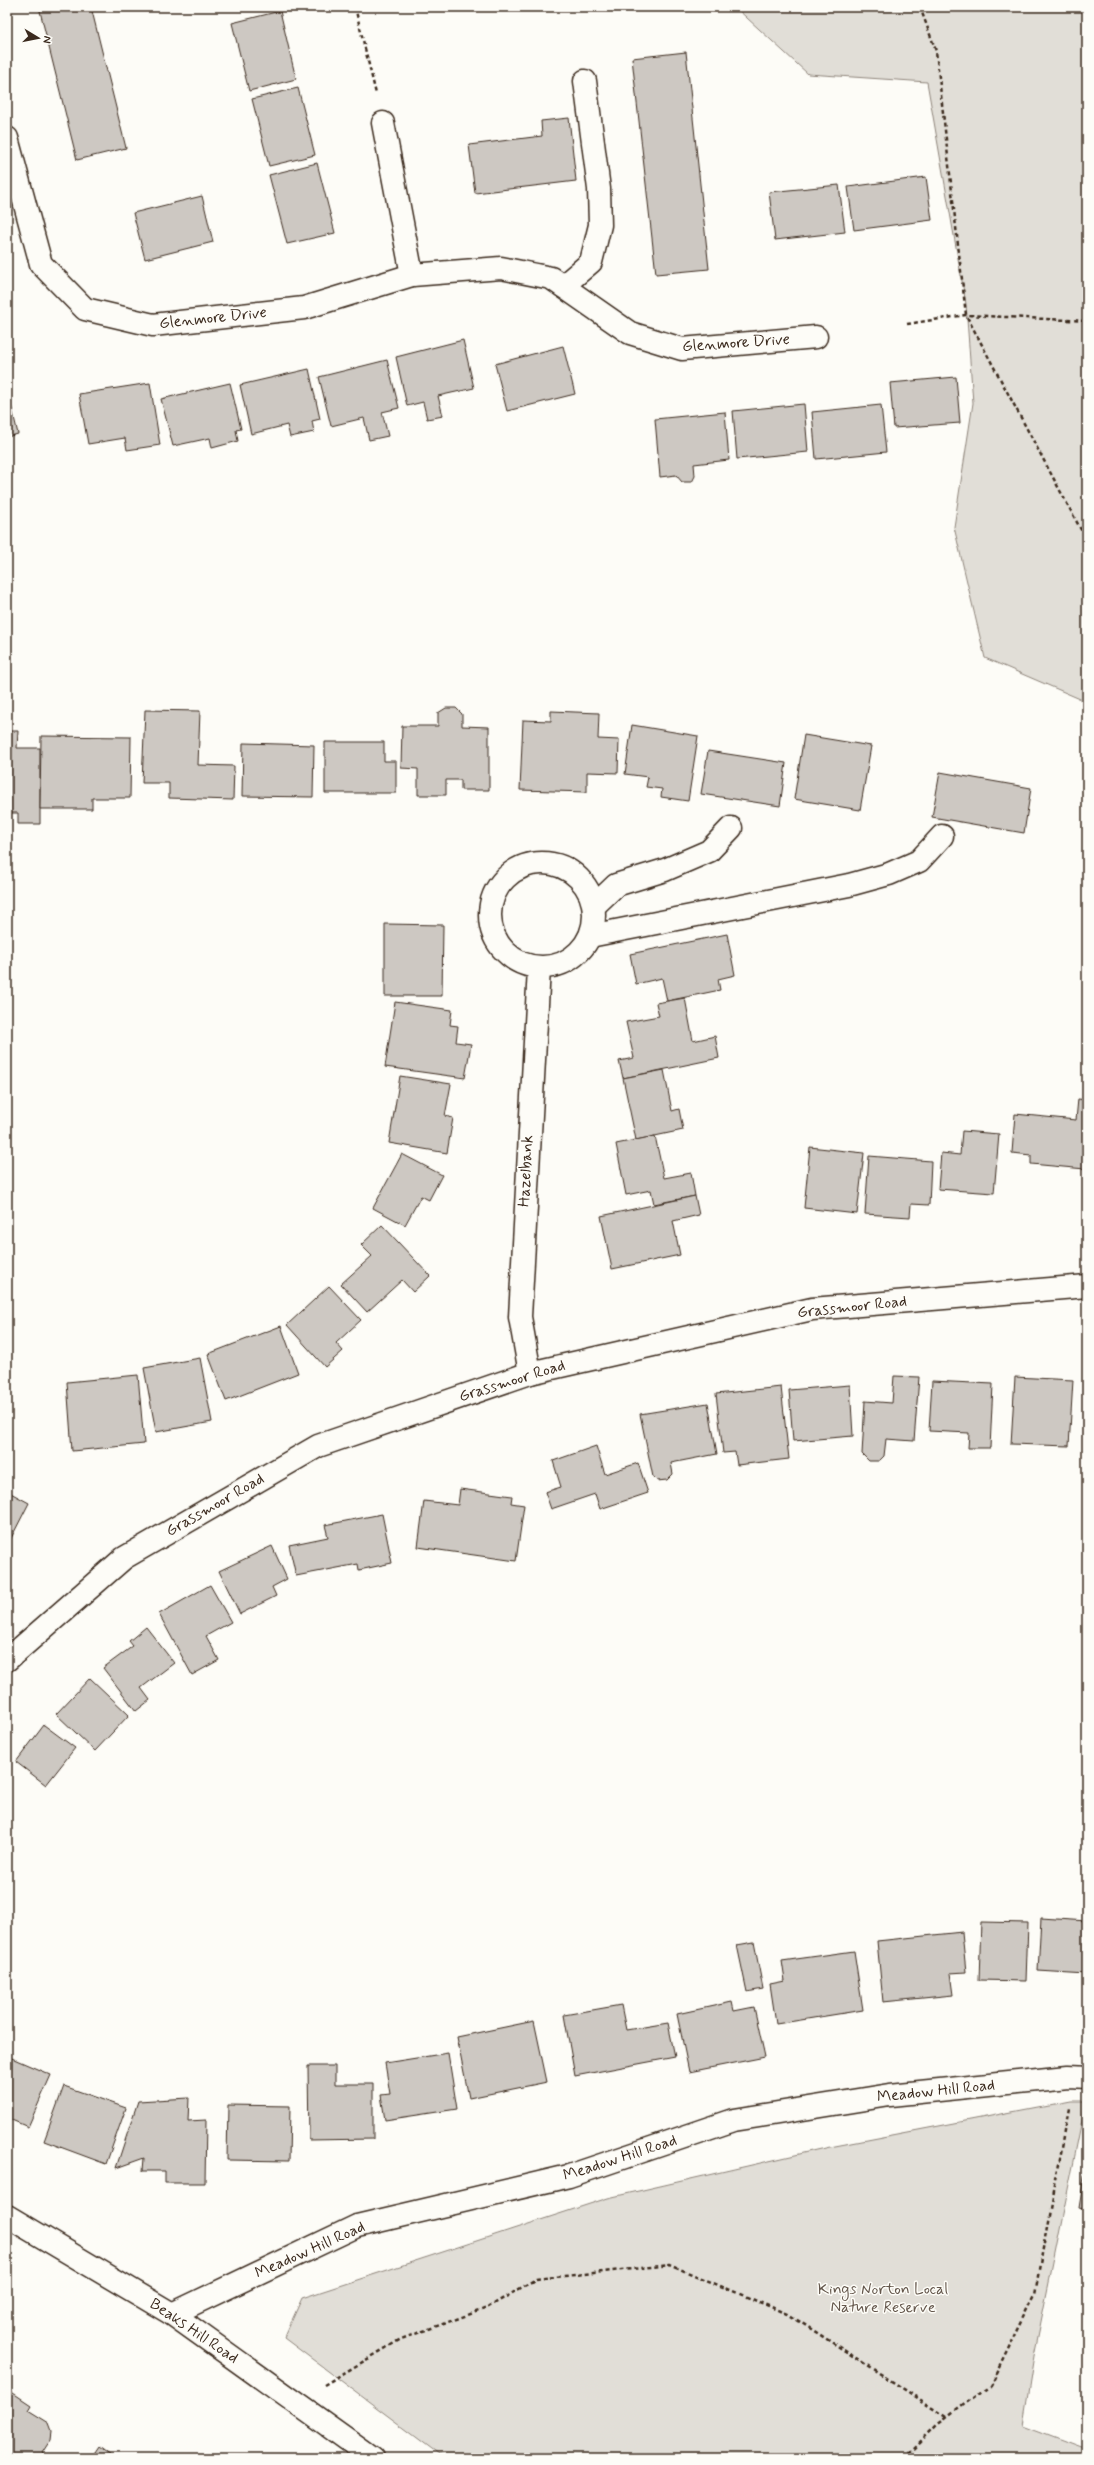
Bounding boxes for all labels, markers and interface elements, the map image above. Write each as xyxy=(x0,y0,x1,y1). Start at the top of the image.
north arrow xyxy=(18,18,58,58)
text: N xyxy=(39,35,54,44)
street label: Glenmore Drive xyxy=(158,302,268,334)
street label: Glenmore Drive xyxy=(681,329,791,357)
street label: Hazelbank xyxy=(514,1134,538,1208)
street label: Grassmoor Road xyxy=(796,1291,908,1323)
street label: Grassmoor Road xyxy=(456,1355,568,1407)
street label: Grassmoor Road xyxy=(162,1468,268,1542)
street label: Meadow Hill Road xyxy=(876,2074,996,2108)
street label: Meadow Hill Road xyxy=(560,2130,680,2186)
street label: Meadow Hill Road xyxy=(252,2216,368,2284)
park label: Kings Norton Local Nature Reserve xyxy=(818,2279,948,2318)
street label: Beaks Hill Road xyxy=(145,2293,243,2369)

